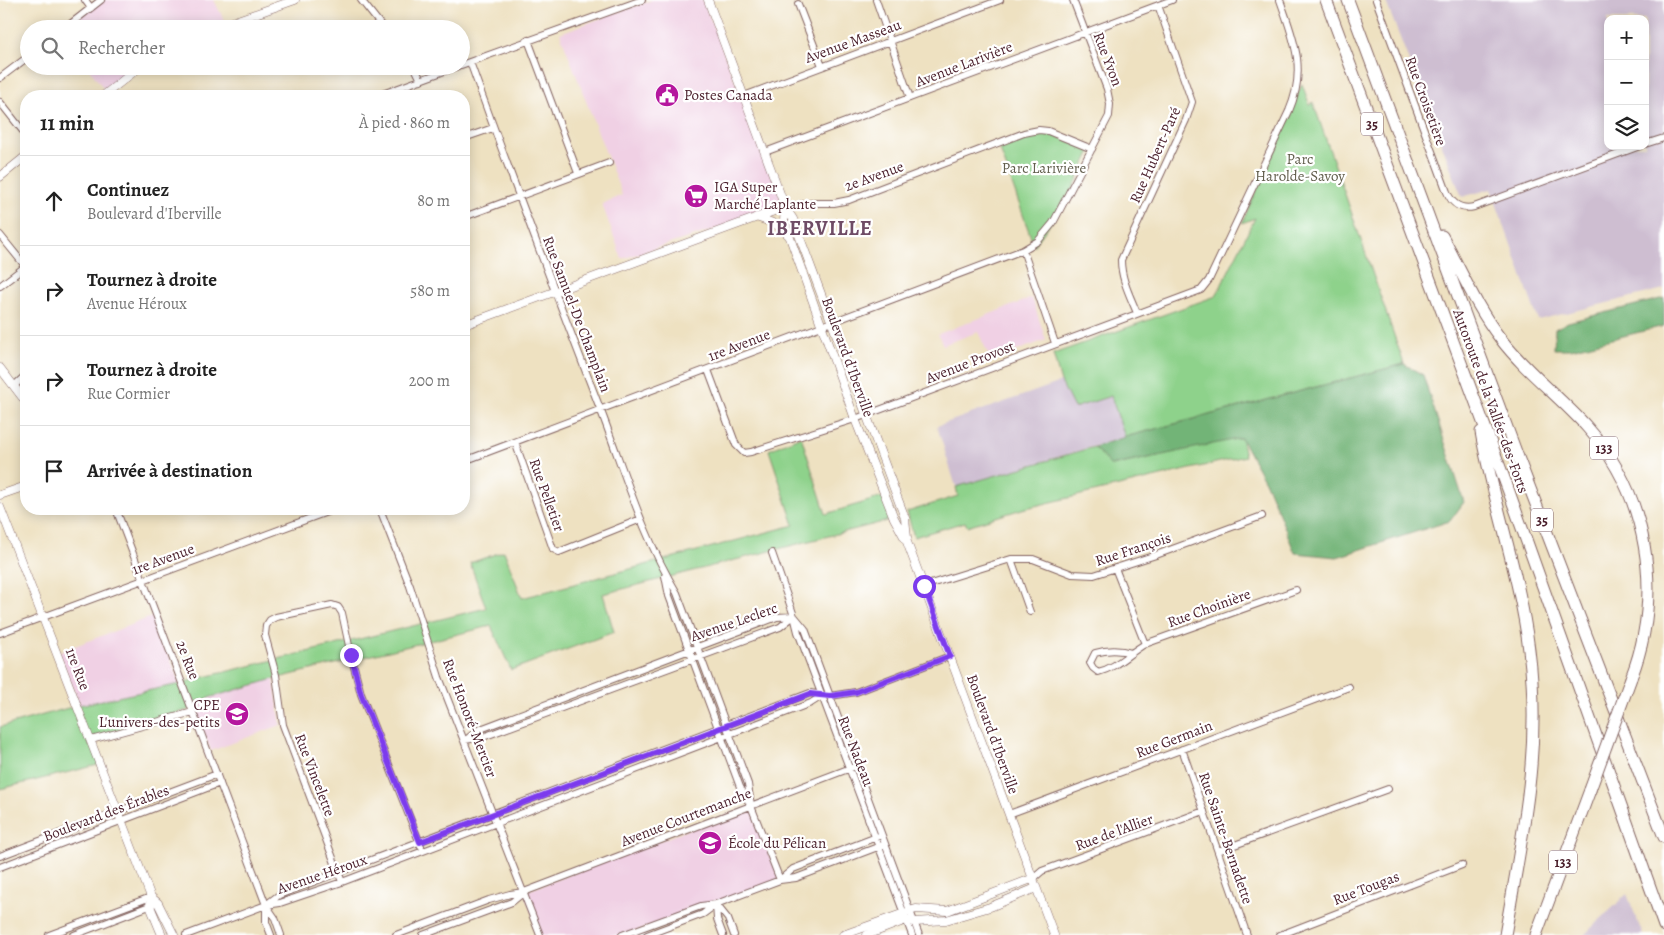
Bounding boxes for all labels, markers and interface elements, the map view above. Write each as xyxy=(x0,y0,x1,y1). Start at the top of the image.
street label: Avenue Masseau xyxy=(801,14,905,68)
map controls xyxy=(1604,15,1649,150)
button: + xyxy=(1604,15,1649,60)
search box xyxy=(20,20,470,75)
street label: Rue Yvon xyxy=(1089,29,1127,89)
icon: search xyxy=(38,34,66,62)
text: Rechercher xyxy=(78,35,165,61)
street label: Avenue Larivière xyxy=(912,36,1016,92)
street label: Rue Croisetière xyxy=(1401,53,1452,149)
button: − xyxy=(1604,60,1649,105)
public building icon: Postes Canada xyxy=(654,82,680,108)
place label: Postes Canada xyxy=(684,85,772,105)
street label: Rue Hubert-Paré xyxy=(1125,103,1185,206)
button: layers xyxy=(1604,105,1649,150)
text: 11 min xyxy=(40,109,94,137)
text: À pied · 860 m xyxy=(359,112,450,134)
road number: 35 xyxy=(1361,112,1383,136)
park label: Parc Harolde-Savoy xyxy=(1255,149,1345,186)
street label: 2e Avenue xyxy=(842,156,907,196)
park label: Parc Larivière xyxy=(1002,158,1086,178)
text: Continuez xyxy=(87,177,169,203)
place label: IGA Super Marché Laplante xyxy=(714,177,817,214)
supermarket icon: IGA Super Marché Laplante xyxy=(683,183,709,209)
icon: ahead xyxy=(40,187,68,215)
text: 80 m xyxy=(417,190,450,212)
text: Boulevard d'Iberville xyxy=(87,203,222,225)
district label: IBERVILLE xyxy=(767,215,873,242)
street label: Rue Samuel-De Champlain xyxy=(538,233,616,395)
text: Tournez à droite xyxy=(87,267,217,293)
icon: right xyxy=(40,277,68,305)
text: 580 m xyxy=(410,280,450,302)
text: Avenue Héroux xyxy=(87,293,187,315)
street label: Boulevard d'Iberville xyxy=(817,294,879,420)
street label: Autoroute de la Vallée-des-Forts xyxy=(1448,305,1534,496)
street label: 1re Avenue xyxy=(705,324,773,366)
street label: Avenue Provost xyxy=(922,336,1017,388)
text: Tournez à droite xyxy=(87,357,217,383)
icon: right xyxy=(40,367,68,395)
text: 200 m xyxy=(409,370,450,392)
text: Rue Cormier xyxy=(87,383,170,405)
road number: 133 xyxy=(1590,436,1618,459)
street label: Rue Pelletier xyxy=(525,456,570,535)
icon: arrive xyxy=(40,457,68,485)
text: Arrivée à destination xyxy=(87,458,252,484)
road number: 35 xyxy=(1531,508,1553,532)
street label: Rue François xyxy=(1093,527,1173,571)
street label: 1re Avenue xyxy=(129,538,197,580)
route start xyxy=(913,575,936,598)
street label: Rue Choinière xyxy=(1165,584,1254,632)
street label: Avenue Leclerc xyxy=(687,598,780,647)
street label: 2e Rue xyxy=(171,638,205,683)
route end xyxy=(340,644,363,667)
street label: 1re Rue xyxy=(61,645,95,693)
street label: Rue Honoré-Mercier xyxy=(438,656,502,781)
street label: Boulevard d'Iberville xyxy=(962,671,1024,797)
place label: CPE L'univers-des-petits xyxy=(99,695,220,732)
school or university icon: CPE L'univers-des-petits xyxy=(224,701,250,727)
street label: Rue Nadeau xyxy=(833,713,879,790)
street label: Rue Germain xyxy=(1133,715,1215,763)
street label: Rue Vincelette xyxy=(290,731,340,820)
street label: Rue Sainte-Bernadette xyxy=(1194,769,1258,907)
street label: Boulevard des Érables xyxy=(40,780,172,846)
street label: Avenue Courtemanche xyxy=(617,783,754,852)
street label: Rue de l'Allier xyxy=(1072,809,1156,855)
school or university icon: École du Pélican xyxy=(697,830,723,856)
place label: École du Pélican xyxy=(728,833,826,853)
street label: Avenue Héroux xyxy=(274,849,370,899)
road number: 133 xyxy=(1549,850,1577,874)
street label: Rue Tougas xyxy=(1330,866,1402,910)

